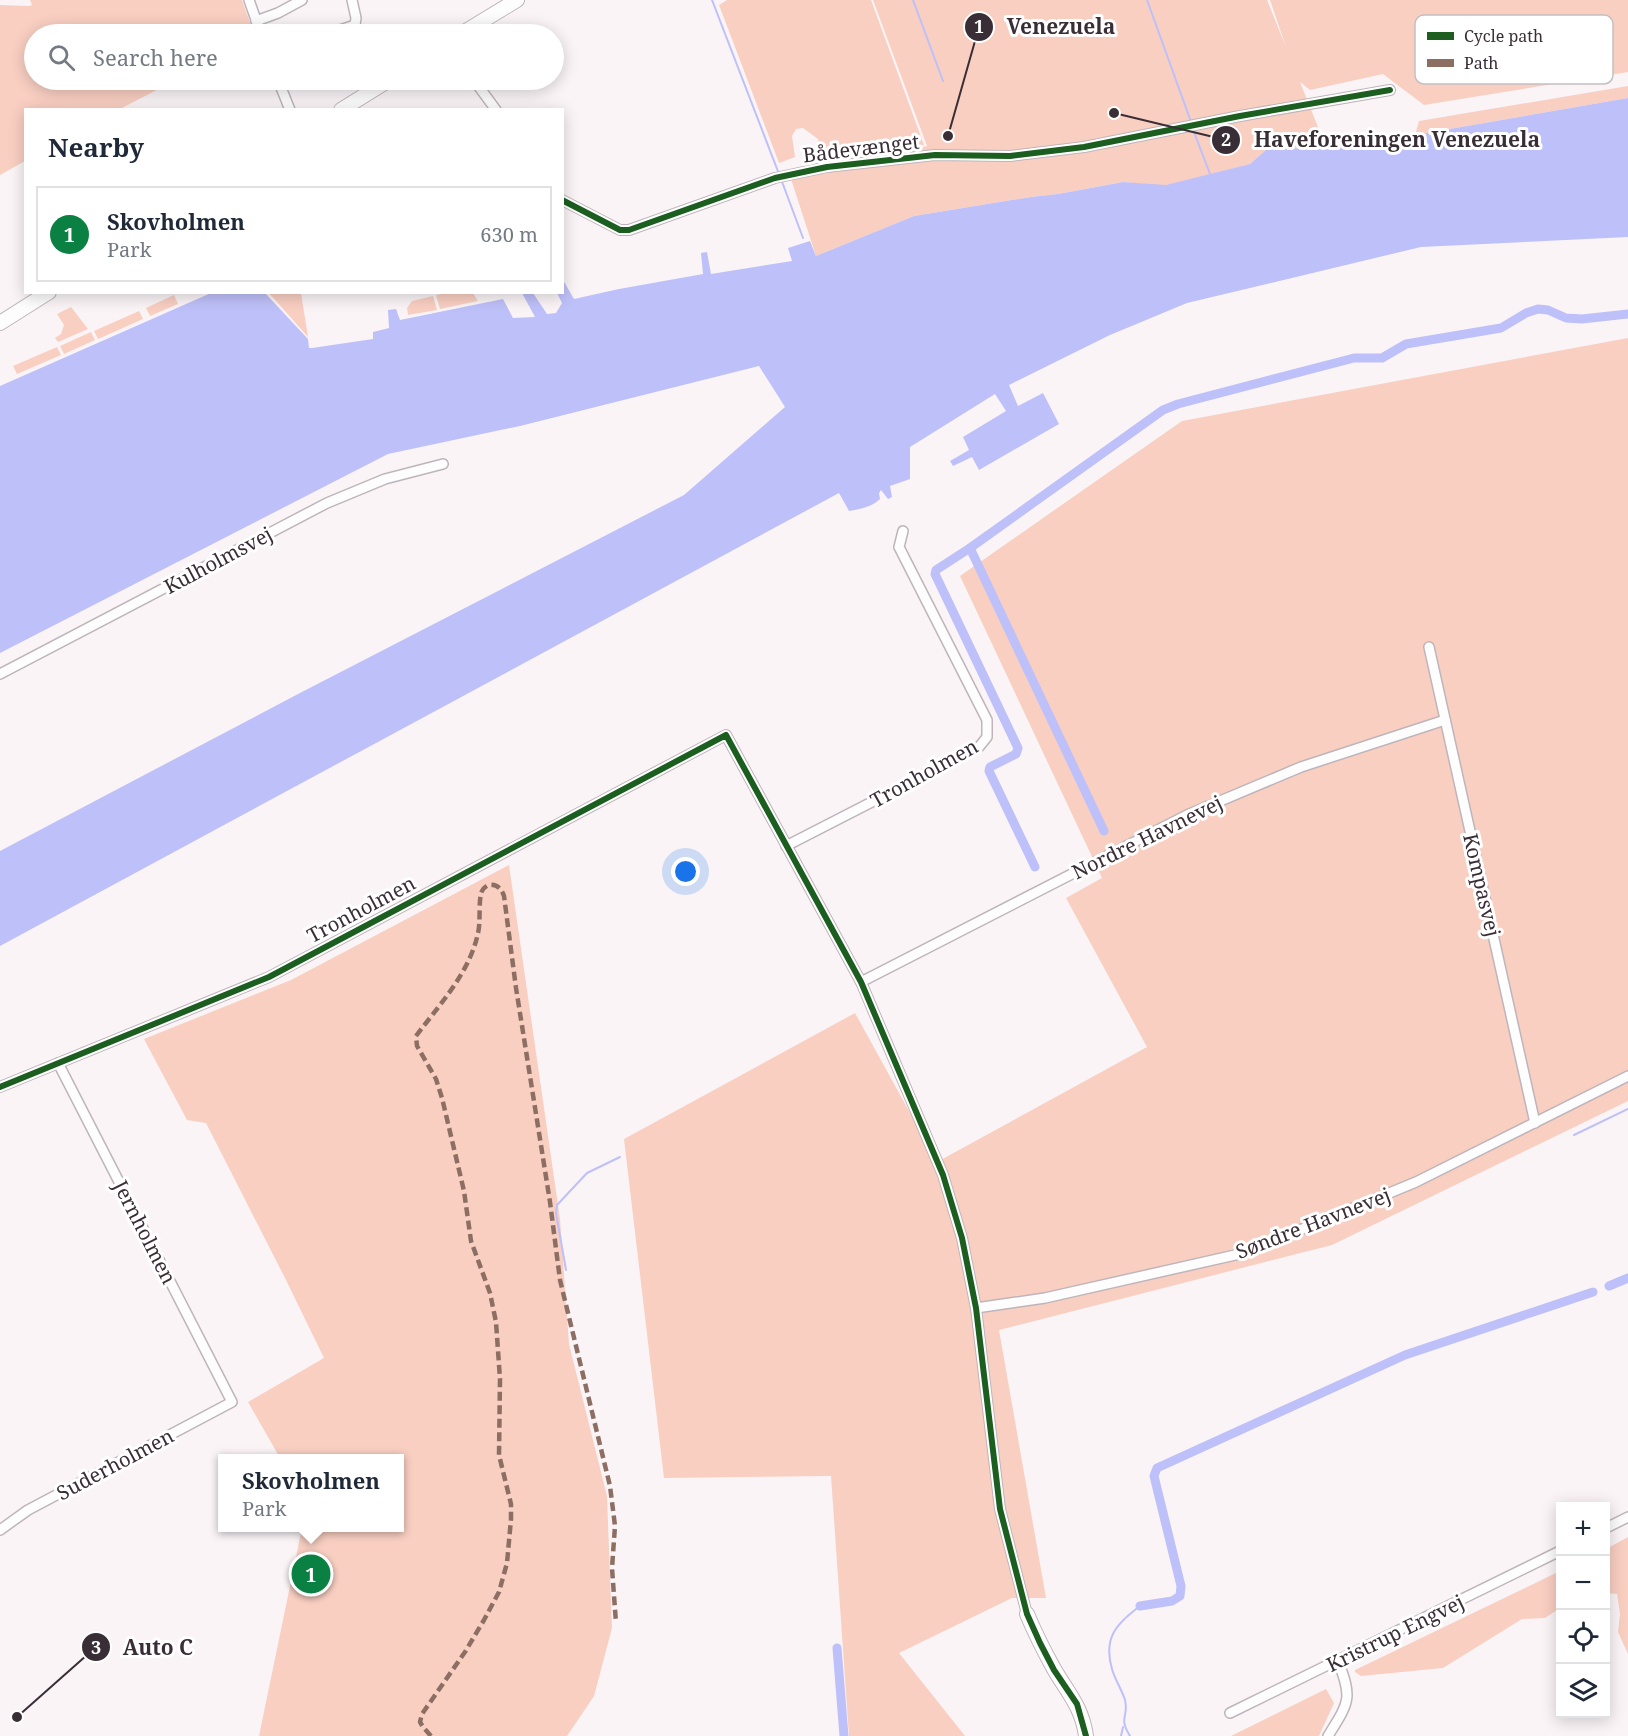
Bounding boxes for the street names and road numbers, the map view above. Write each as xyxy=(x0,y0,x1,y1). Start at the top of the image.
street label: Bådevænget xyxy=(801,127,921,169)
street label: Kulholmsvej xyxy=(159,520,277,600)
street label: Tronholmen xyxy=(865,732,983,814)
street label: Nordre Havnevej xyxy=(1067,789,1227,885)
street label: Kompasvej xyxy=(1457,831,1507,939)
street label: Tronholmen xyxy=(302,869,420,949)
street label: Jernholmen xyxy=(107,1175,183,1289)
street label: Søndre Havnevej xyxy=(1232,1181,1394,1265)
street label: Suderholmen xyxy=(52,1422,178,1506)
street label: Kristrup Engvej xyxy=(1322,1588,1468,1678)

